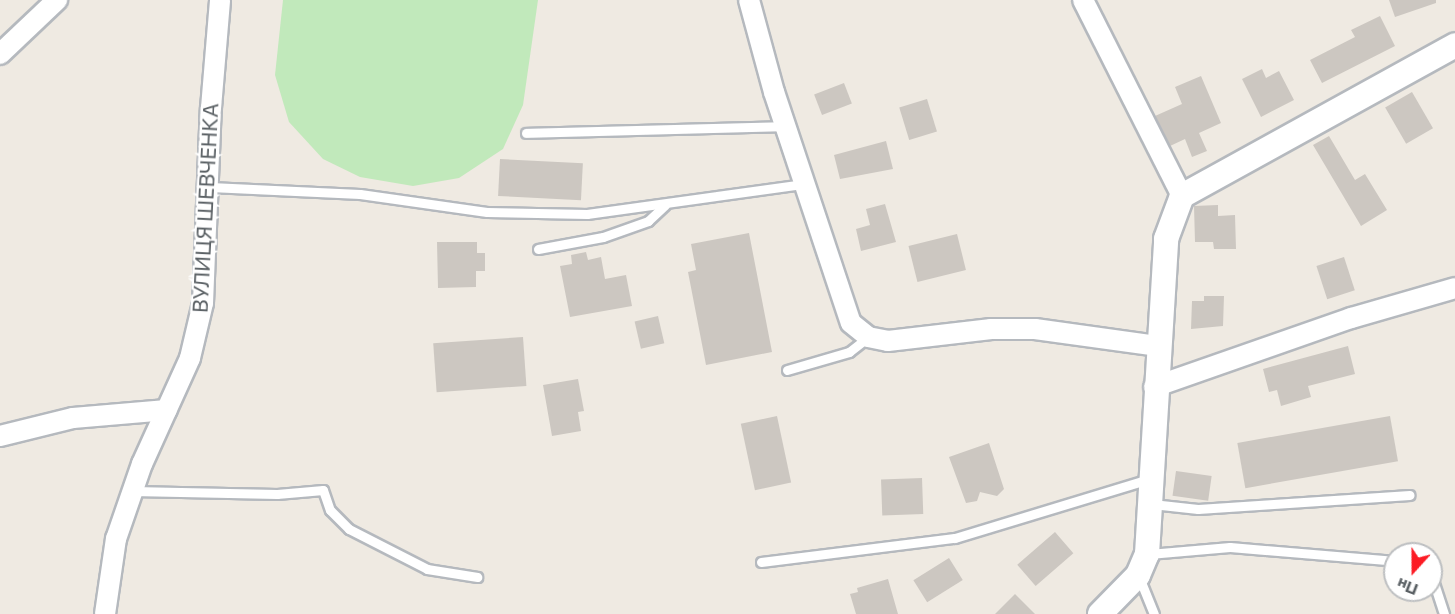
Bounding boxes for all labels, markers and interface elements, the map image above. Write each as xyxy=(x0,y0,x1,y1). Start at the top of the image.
street label: ВУЛИЦЯ ШЕВЧЕНКА xyxy=(187,102,223,314)
north arrow xyxy=(1383,542,1443,602)
text: Пн xyxy=(1394,575,1420,600)

